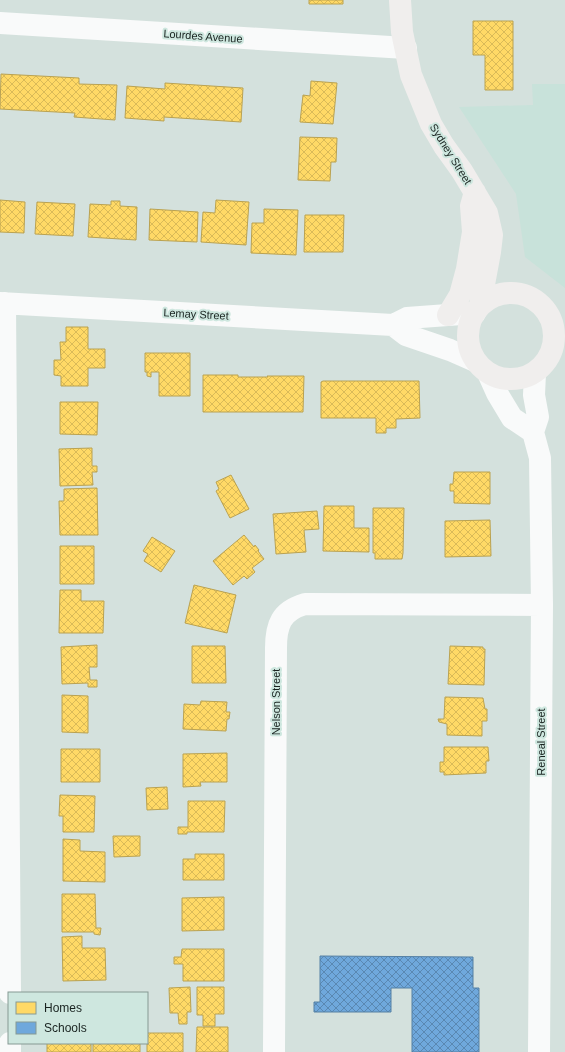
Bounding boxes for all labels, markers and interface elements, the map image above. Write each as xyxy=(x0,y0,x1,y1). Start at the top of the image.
street label: Lourdes Avenue xyxy=(163,27,243,45)
street label: Sydney Street xyxy=(428,122,474,186)
street label: Lemay Street xyxy=(163,306,229,322)
street label: Nelson Street xyxy=(270,669,282,735)
street label: Reneal Street xyxy=(535,708,547,776)
legend xyxy=(8,992,148,1044)
text: Homes xyxy=(44,1001,82,1015)
text: Schools xyxy=(44,1021,87,1035)

